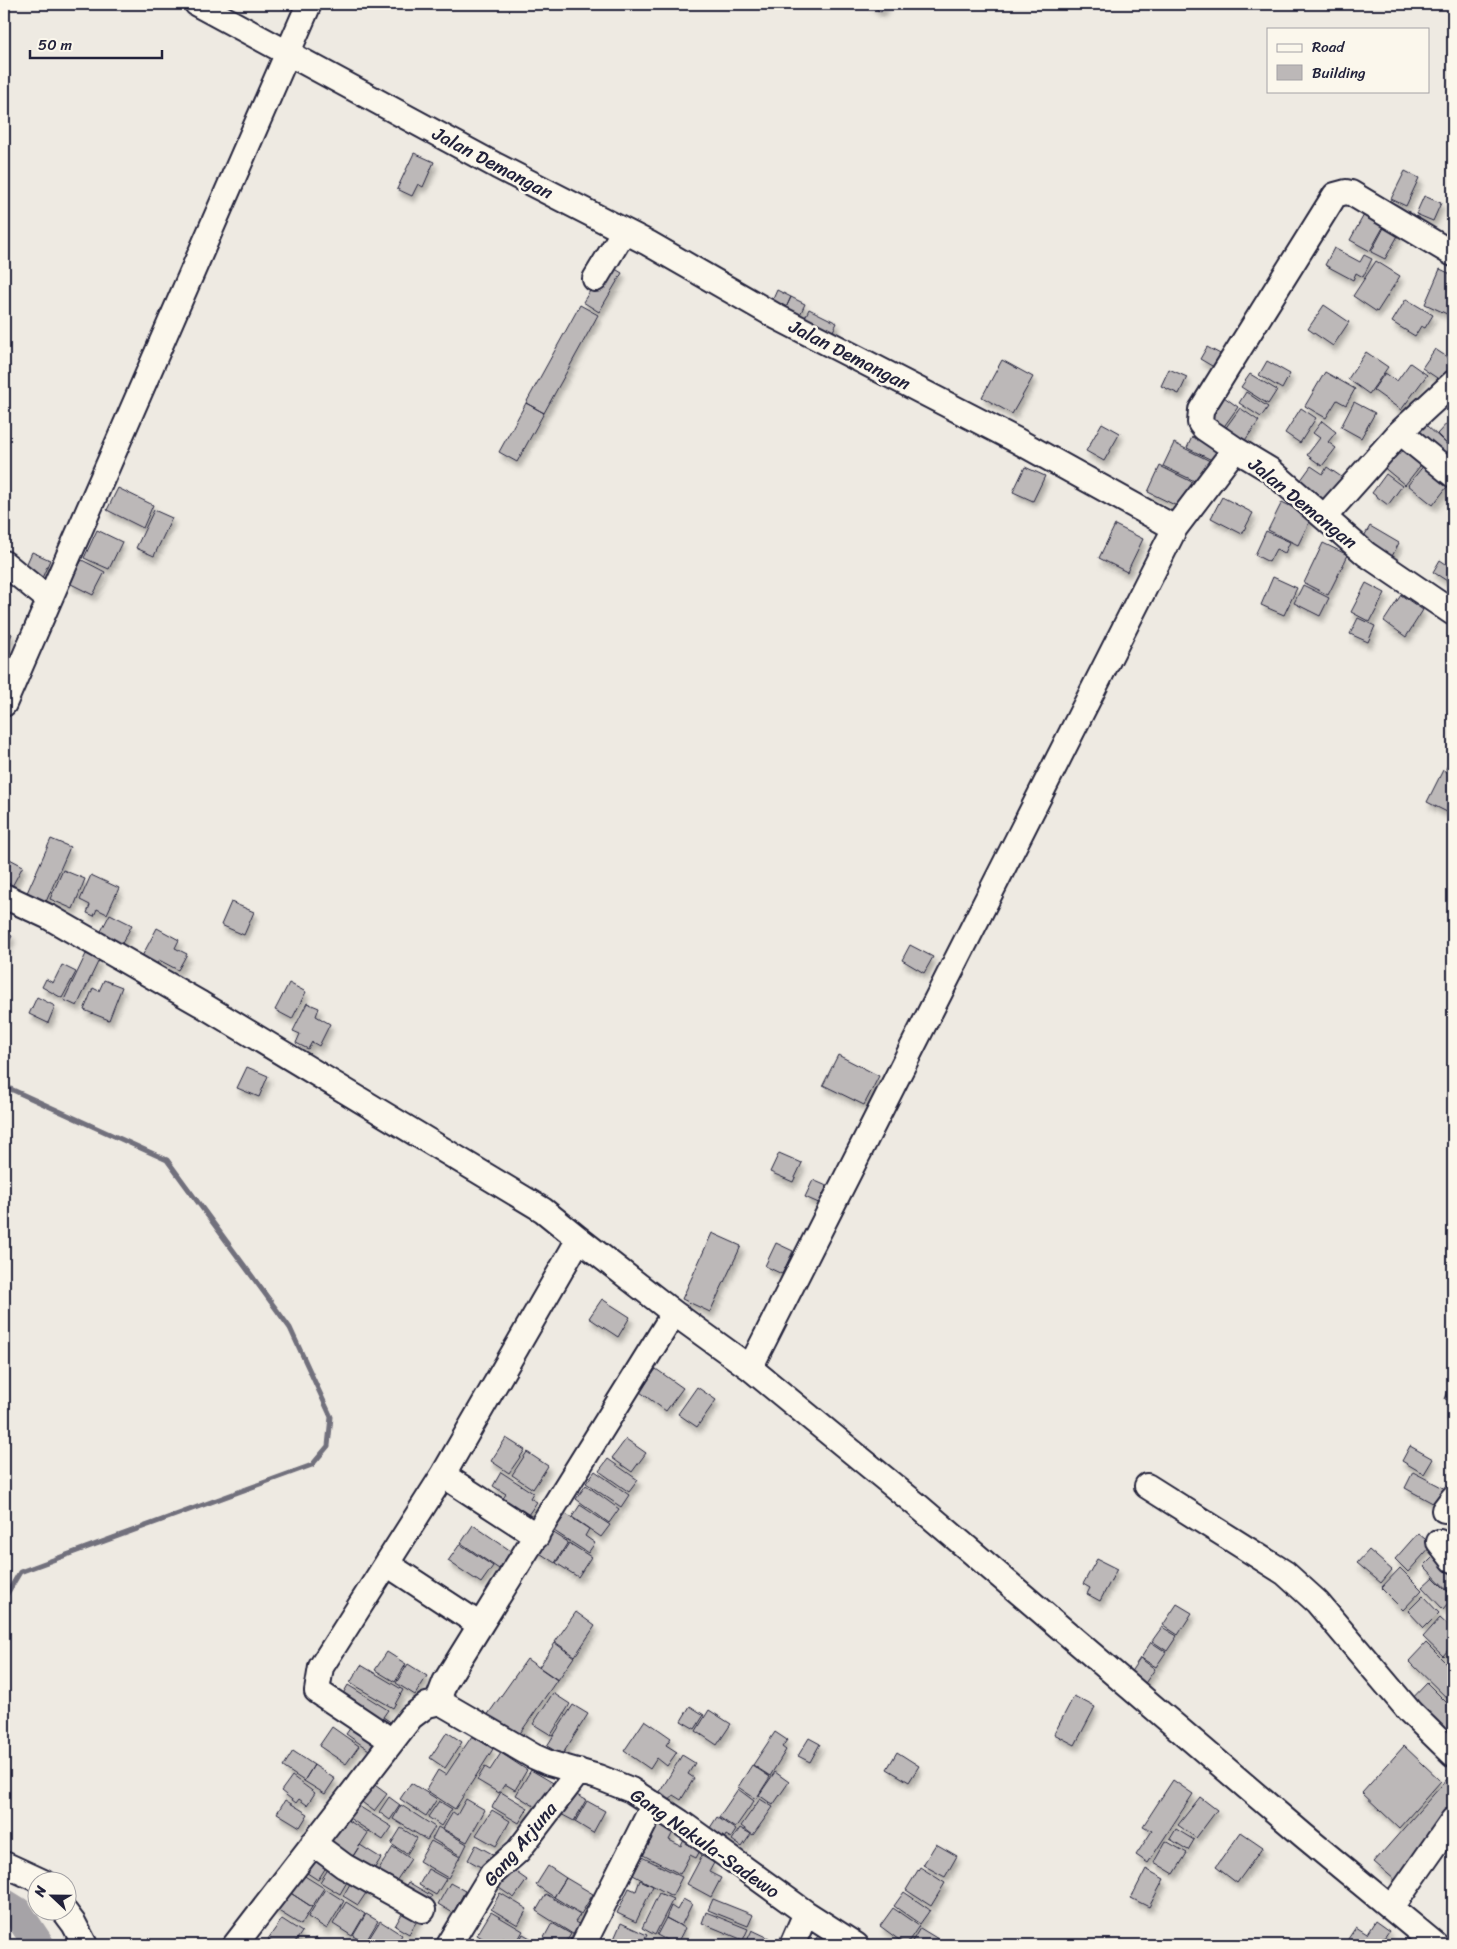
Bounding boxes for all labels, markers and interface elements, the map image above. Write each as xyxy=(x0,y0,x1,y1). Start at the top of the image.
scale bar xyxy=(30,28,162,60)
legend xyxy=(1267,28,1430,92)
text: 50 m xyxy=(38,32,73,58)
text: Road xyxy=(1312,34,1345,60)
text: Building xyxy=(1312,60,1366,86)
street label: Jalan Demangan xyxy=(426,117,559,209)
street label: Jalan Demangan xyxy=(782,310,917,400)
street label: Jalan Demangan xyxy=(1240,448,1365,558)
street label: Gang Nakula-Sadewo xyxy=(623,1779,787,1907)
street label: Gang Arjuna xyxy=(474,1794,566,1894)
north arrow xyxy=(28,1872,78,1922)
text: N xyxy=(27,1882,54,1901)

